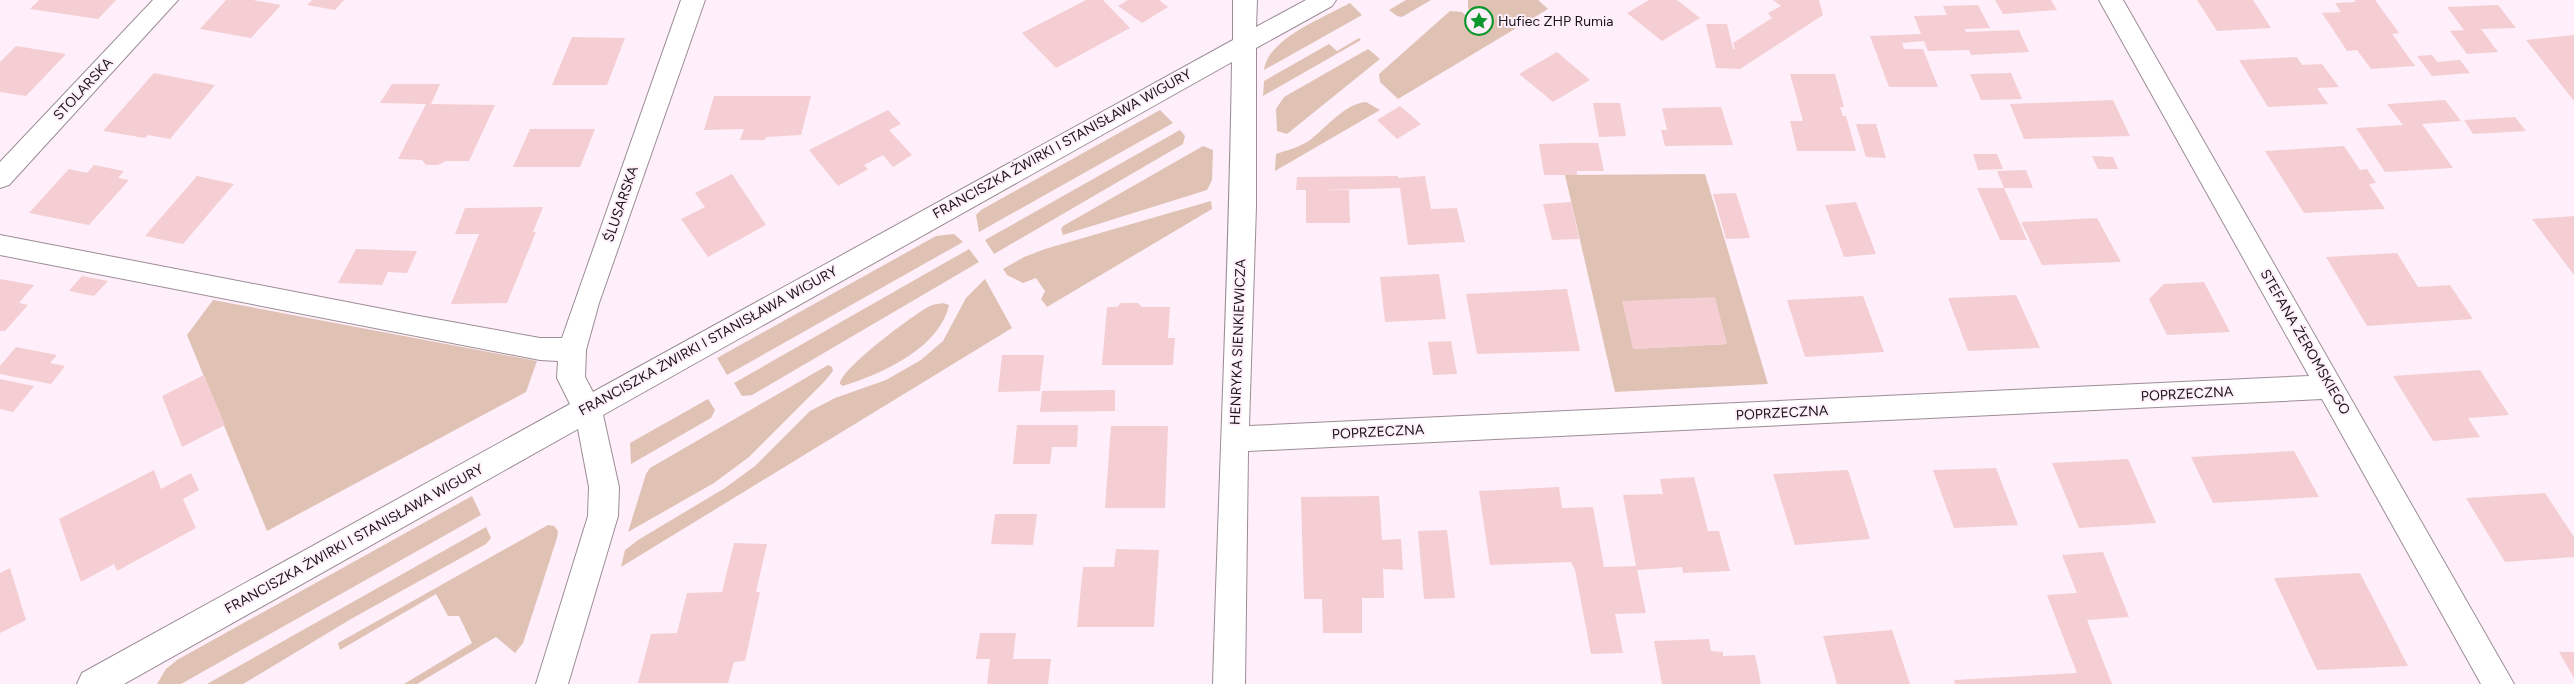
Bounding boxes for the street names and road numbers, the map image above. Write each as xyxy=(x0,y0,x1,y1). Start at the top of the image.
street label: STOLARSKA xyxy=(50,54,117,124)
street label: FRANCISZKA ŻWIRKI I STANISŁAWA WIGURY xyxy=(930,65,1195,222)
street label: ŚLUSARSKA xyxy=(600,163,642,244)
street label: HENRYKA SIENKIEWICZA xyxy=(1227,258,1249,425)
street label: FRANCISZKA ŻWIRKI I STANISŁAWA WIGURY xyxy=(576,262,841,419)
street label: STEFANA ŻEROMSKIEGO xyxy=(2256,266,2354,418)
street label: POPRZECZNA xyxy=(2140,383,2234,405)
street label: POPRZECZNA xyxy=(1735,402,1829,424)
street label: POPRZECZNA xyxy=(1331,421,1425,443)
street label: FRANCISZKA ŻWIRKI I STANISŁAWA WIGURY xyxy=(222,460,487,617)

